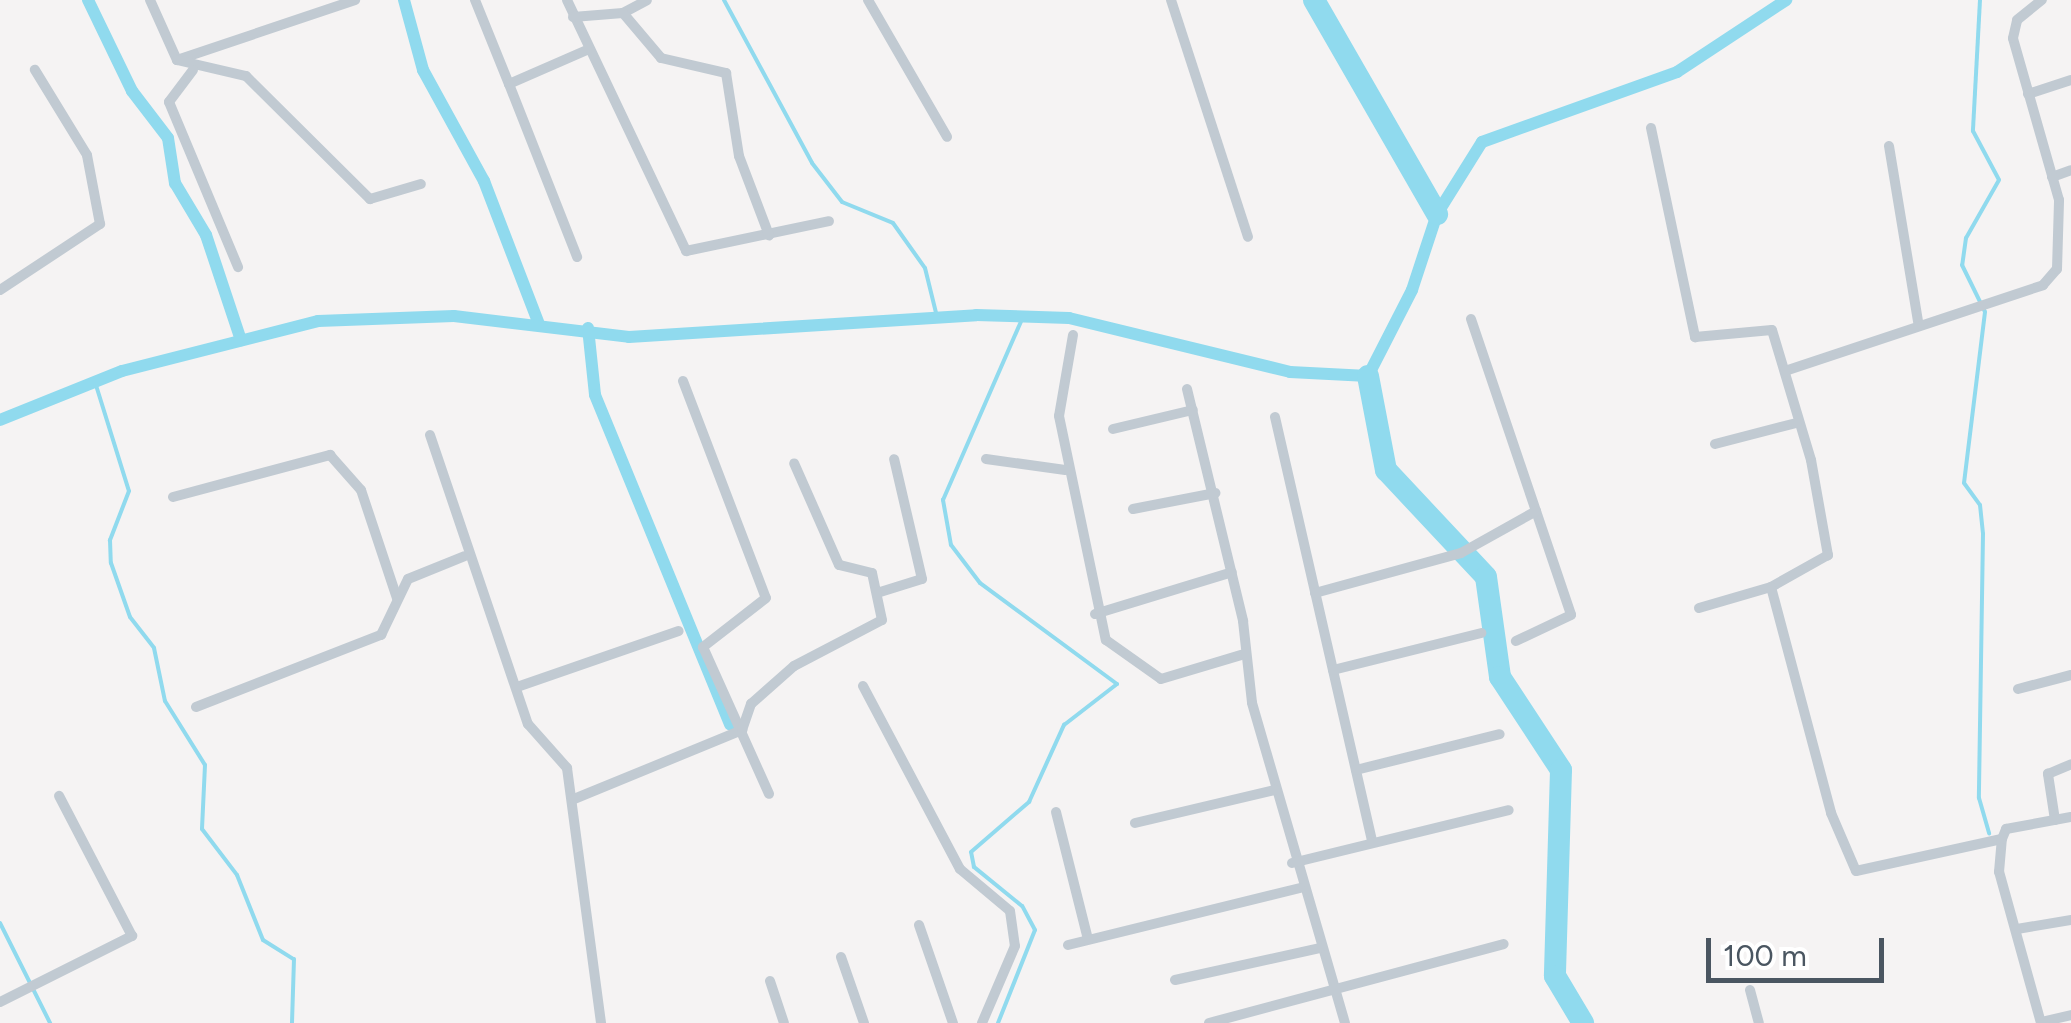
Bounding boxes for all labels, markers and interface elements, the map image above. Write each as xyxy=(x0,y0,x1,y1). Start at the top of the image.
scale bar xyxy=(1711,918,1888,980)
text: 100 m xyxy=(1723,937,1807,974)

